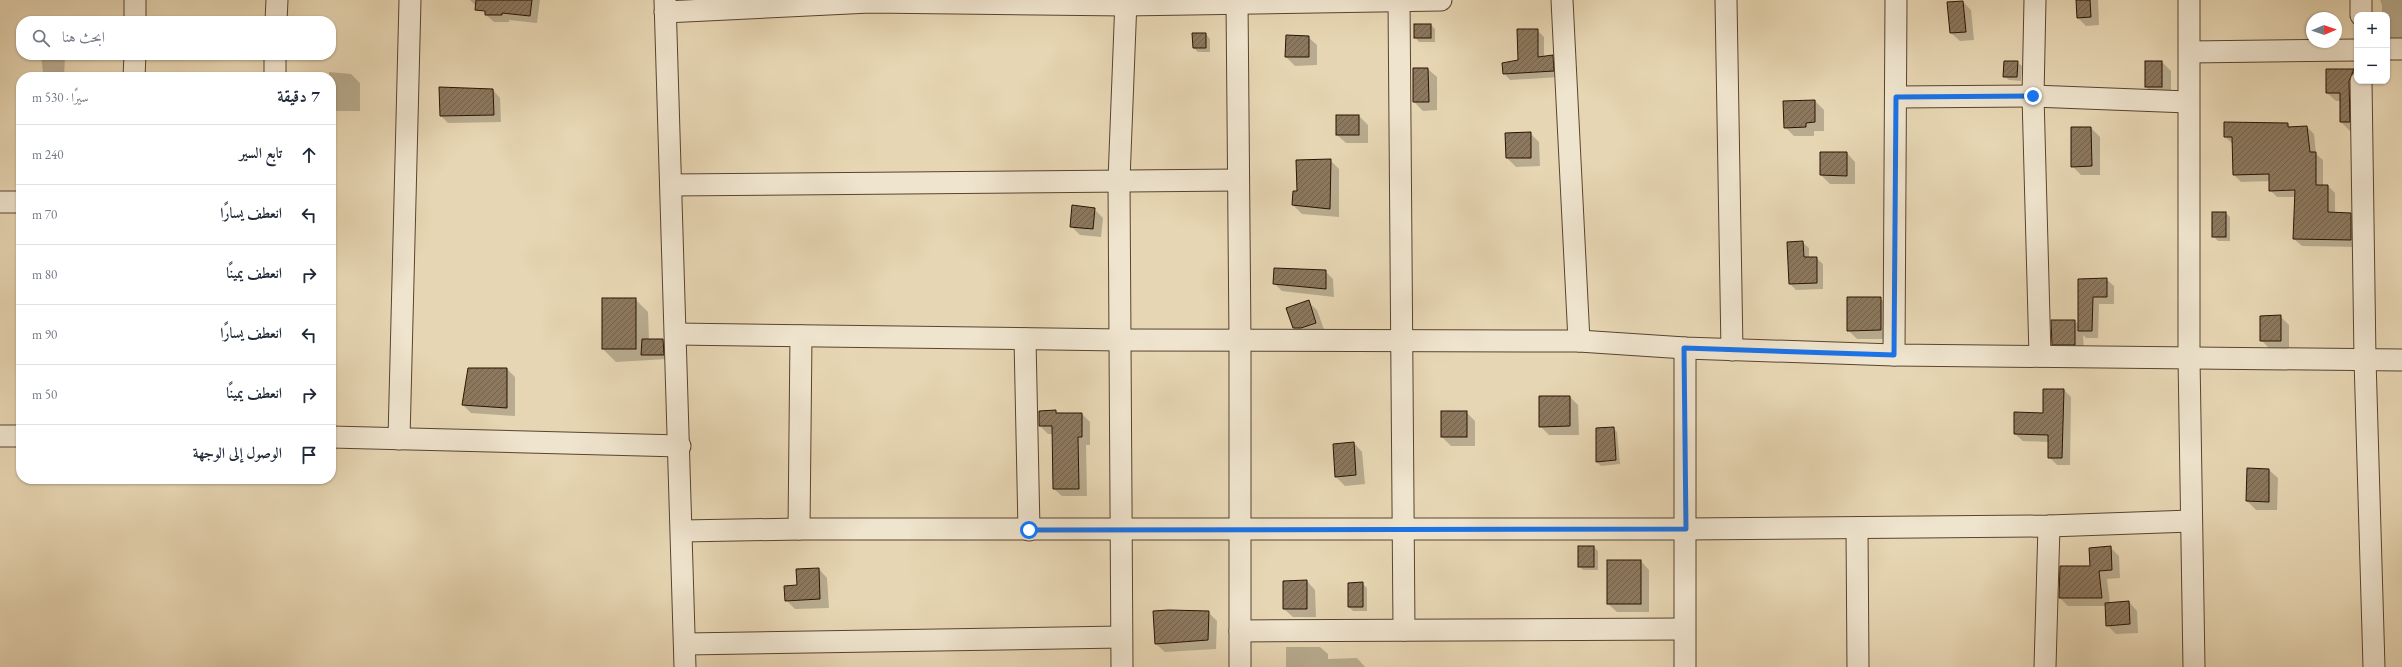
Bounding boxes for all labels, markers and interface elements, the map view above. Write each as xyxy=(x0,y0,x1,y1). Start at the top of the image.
north arrow xyxy=(2306,12,2342,48)
map controls xyxy=(2354,12,2390,84)
button: + xyxy=(2354,12,2390,48)
search box xyxy=(16,16,336,60)
icon: search xyxy=(30,27,52,49)
text: ابحث هنا xyxy=(62,27,105,46)
button: − xyxy=(2354,48,2390,84)
text: 7 دقيقة xyxy=(277,85,320,107)
route end xyxy=(2024,87,2042,105)
text: سيرًا · 530 m xyxy=(32,89,89,106)
text: تابع السير xyxy=(239,143,282,162)
icon: ahead xyxy=(298,144,320,166)
text: 240 m xyxy=(32,146,63,163)
text: انعطف يسارًا xyxy=(220,203,282,222)
icon: left xyxy=(298,204,320,226)
text: 70 m xyxy=(32,206,57,223)
text: انعطف يمينًا xyxy=(226,263,282,282)
icon: right xyxy=(298,264,320,286)
text: 80 m xyxy=(32,266,57,283)
text: انعطف يسارًا xyxy=(220,323,282,342)
icon: left xyxy=(298,324,320,346)
text: 90 m xyxy=(32,326,57,343)
text: انعطف يمينًا xyxy=(226,383,282,402)
icon: right xyxy=(298,384,320,406)
text: 50 m xyxy=(32,386,57,403)
text: الوصول إلى الوجهة xyxy=(193,443,282,462)
icon: arrive xyxy=(298,444,320,466)
route start xyxy=(1020,521,1038,539)

